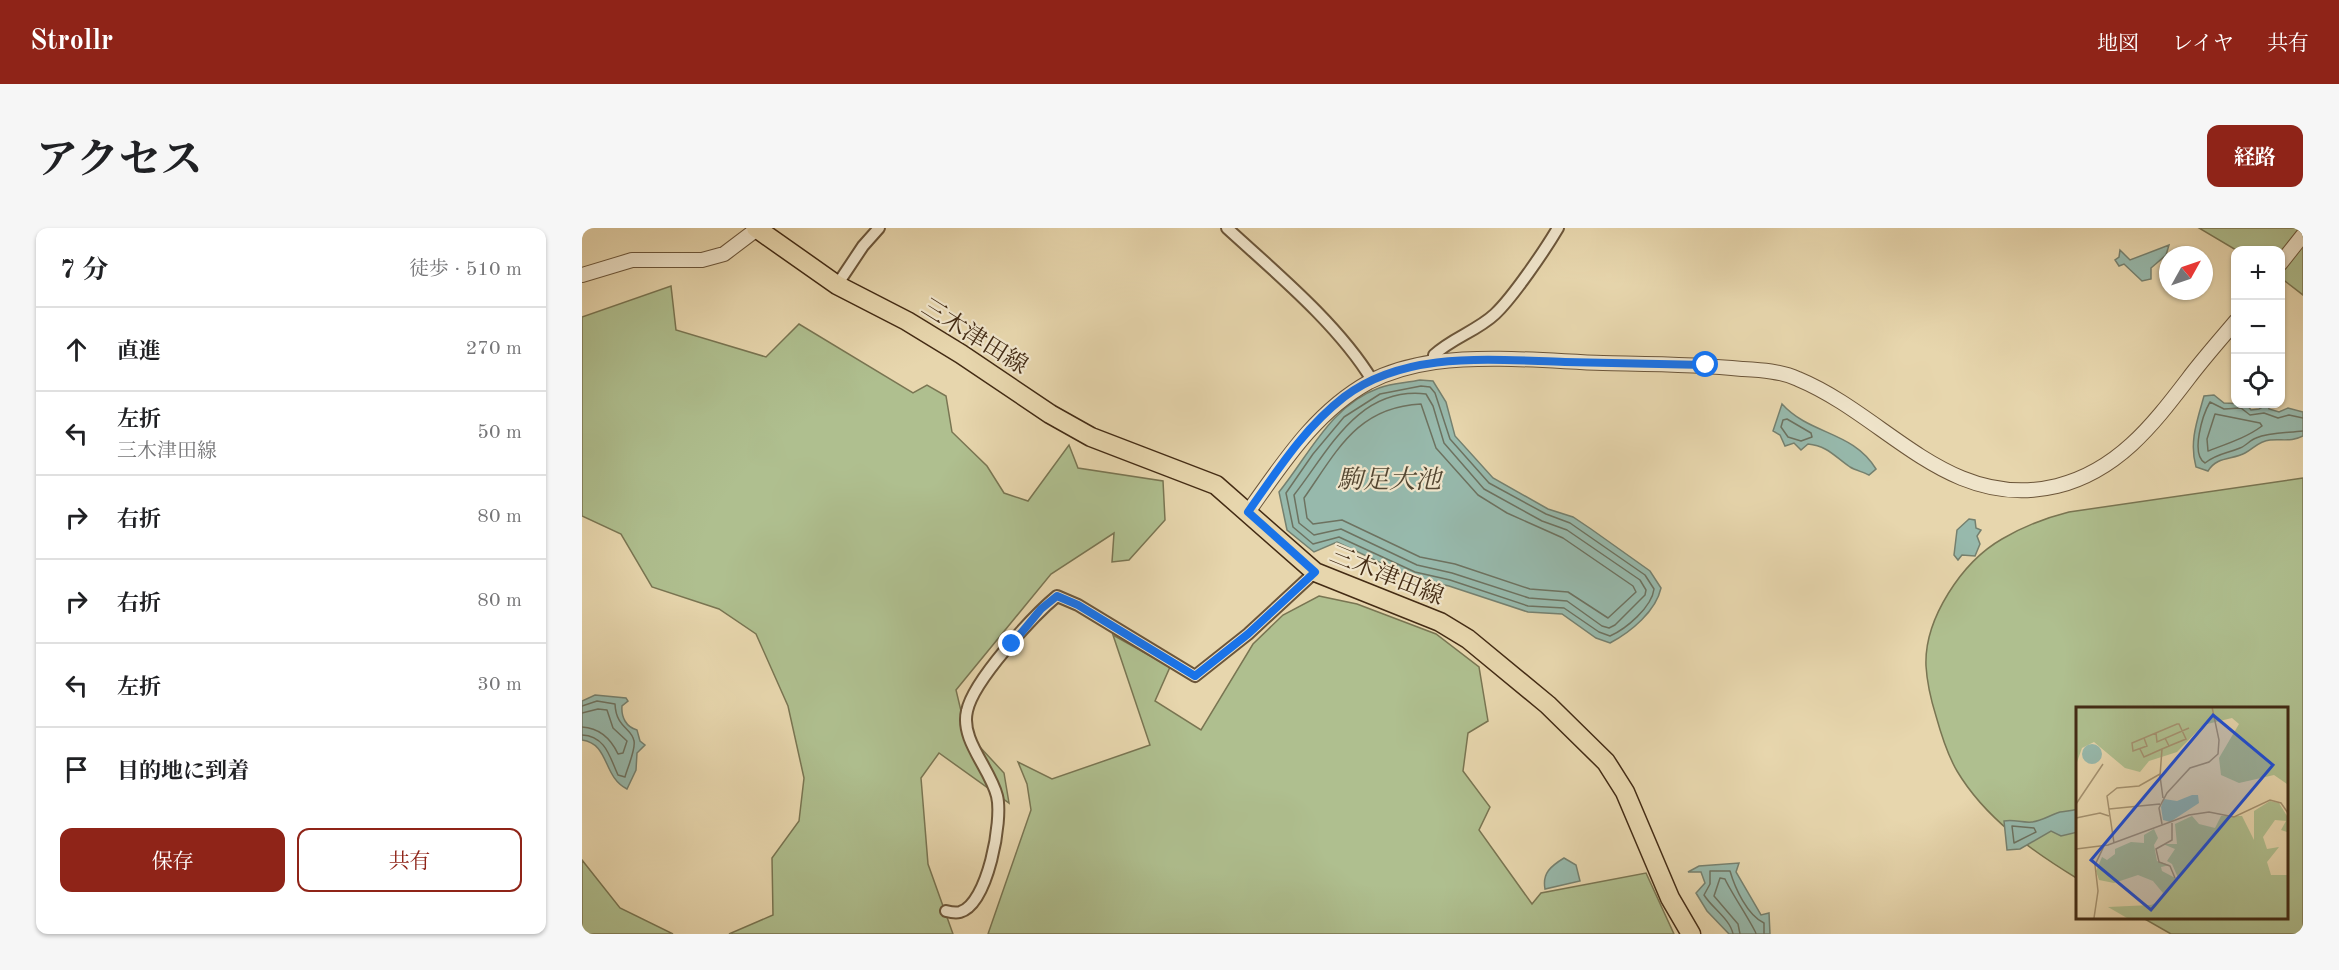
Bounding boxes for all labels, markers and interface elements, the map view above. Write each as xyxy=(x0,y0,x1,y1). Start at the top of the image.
text: Strollr xyxy=(30,28,113,56)
text: 地図 xyxy=(2097,34,2139,55)
text: レイヤ xyxy=(2172,34,2234,55)
text: 共有 xyxy=(2267,34,2309,55)
button: 経路 xyxy=(2207,125,2303,187)
text: アクセス xyxy=(36,141,203,183)
north arrow xyxy=(2159,246,2213,300)
map controls xyxy=(2231,246,2285,408)
button: + xyxy=(2231,246,2285,300)
text: 7 分 xyxy=(60,258,108,284)
text: 徒歩 · 510 m xyxy=(409,260,522,280)
street label: 三木津田線 xyxy=(917,293,1033,380)
button: − xyxy=(2231,300,2285,354)
icon: ahead xyxy=(60,333,93,366)
text: 270 m xyxy=(466,339,522,359)
text: 直進 xyxy=(117,341,161,363)
route start xyxy=(1692,351,1718,377)
button: locate xyxy=(2231,354,2285,408)
text: 左折 xyxy=(117,409,161,431)
icon: left xyxy=(60,417,93,450)
text: 50 m xyxy=(477,423,522,443)
text: 三木津田線 xyxy=(117,442,217,462)
water label: 駒足大池 xyxy=(1337,466,1444,494)
icon: right xyxy=(60,501,93,534)
text: 80 m xyxy=(477,507,522,527)
text: 右折 xyxy=(117,509,161,531)
street label: 三木津田線 xyxy=(1326,540,1448,610)
icon: right xyxy=(60,585,93,618)
text: 80 m xyxy=(477,591,522,611)
text: 右折 xyxy=(117,593,161,615)
route end xyxy=(998,630,1024,656)
icon: left xyxy=(60,669,93,702)
text: 30 m xyxy=(477,675,522,695)
text: 左折 xyxy=(117,677,161,699)
inset map xyxy=(2076,707,2288,919)
icon: arrive xyxy=(60,753,93,786)
text: 目的地に到着 xyxy=(117,761,249,783)
button: 保存 xyxy=(60,828,285,892)
button: 共有 xyxy=(297,828,522,892)

